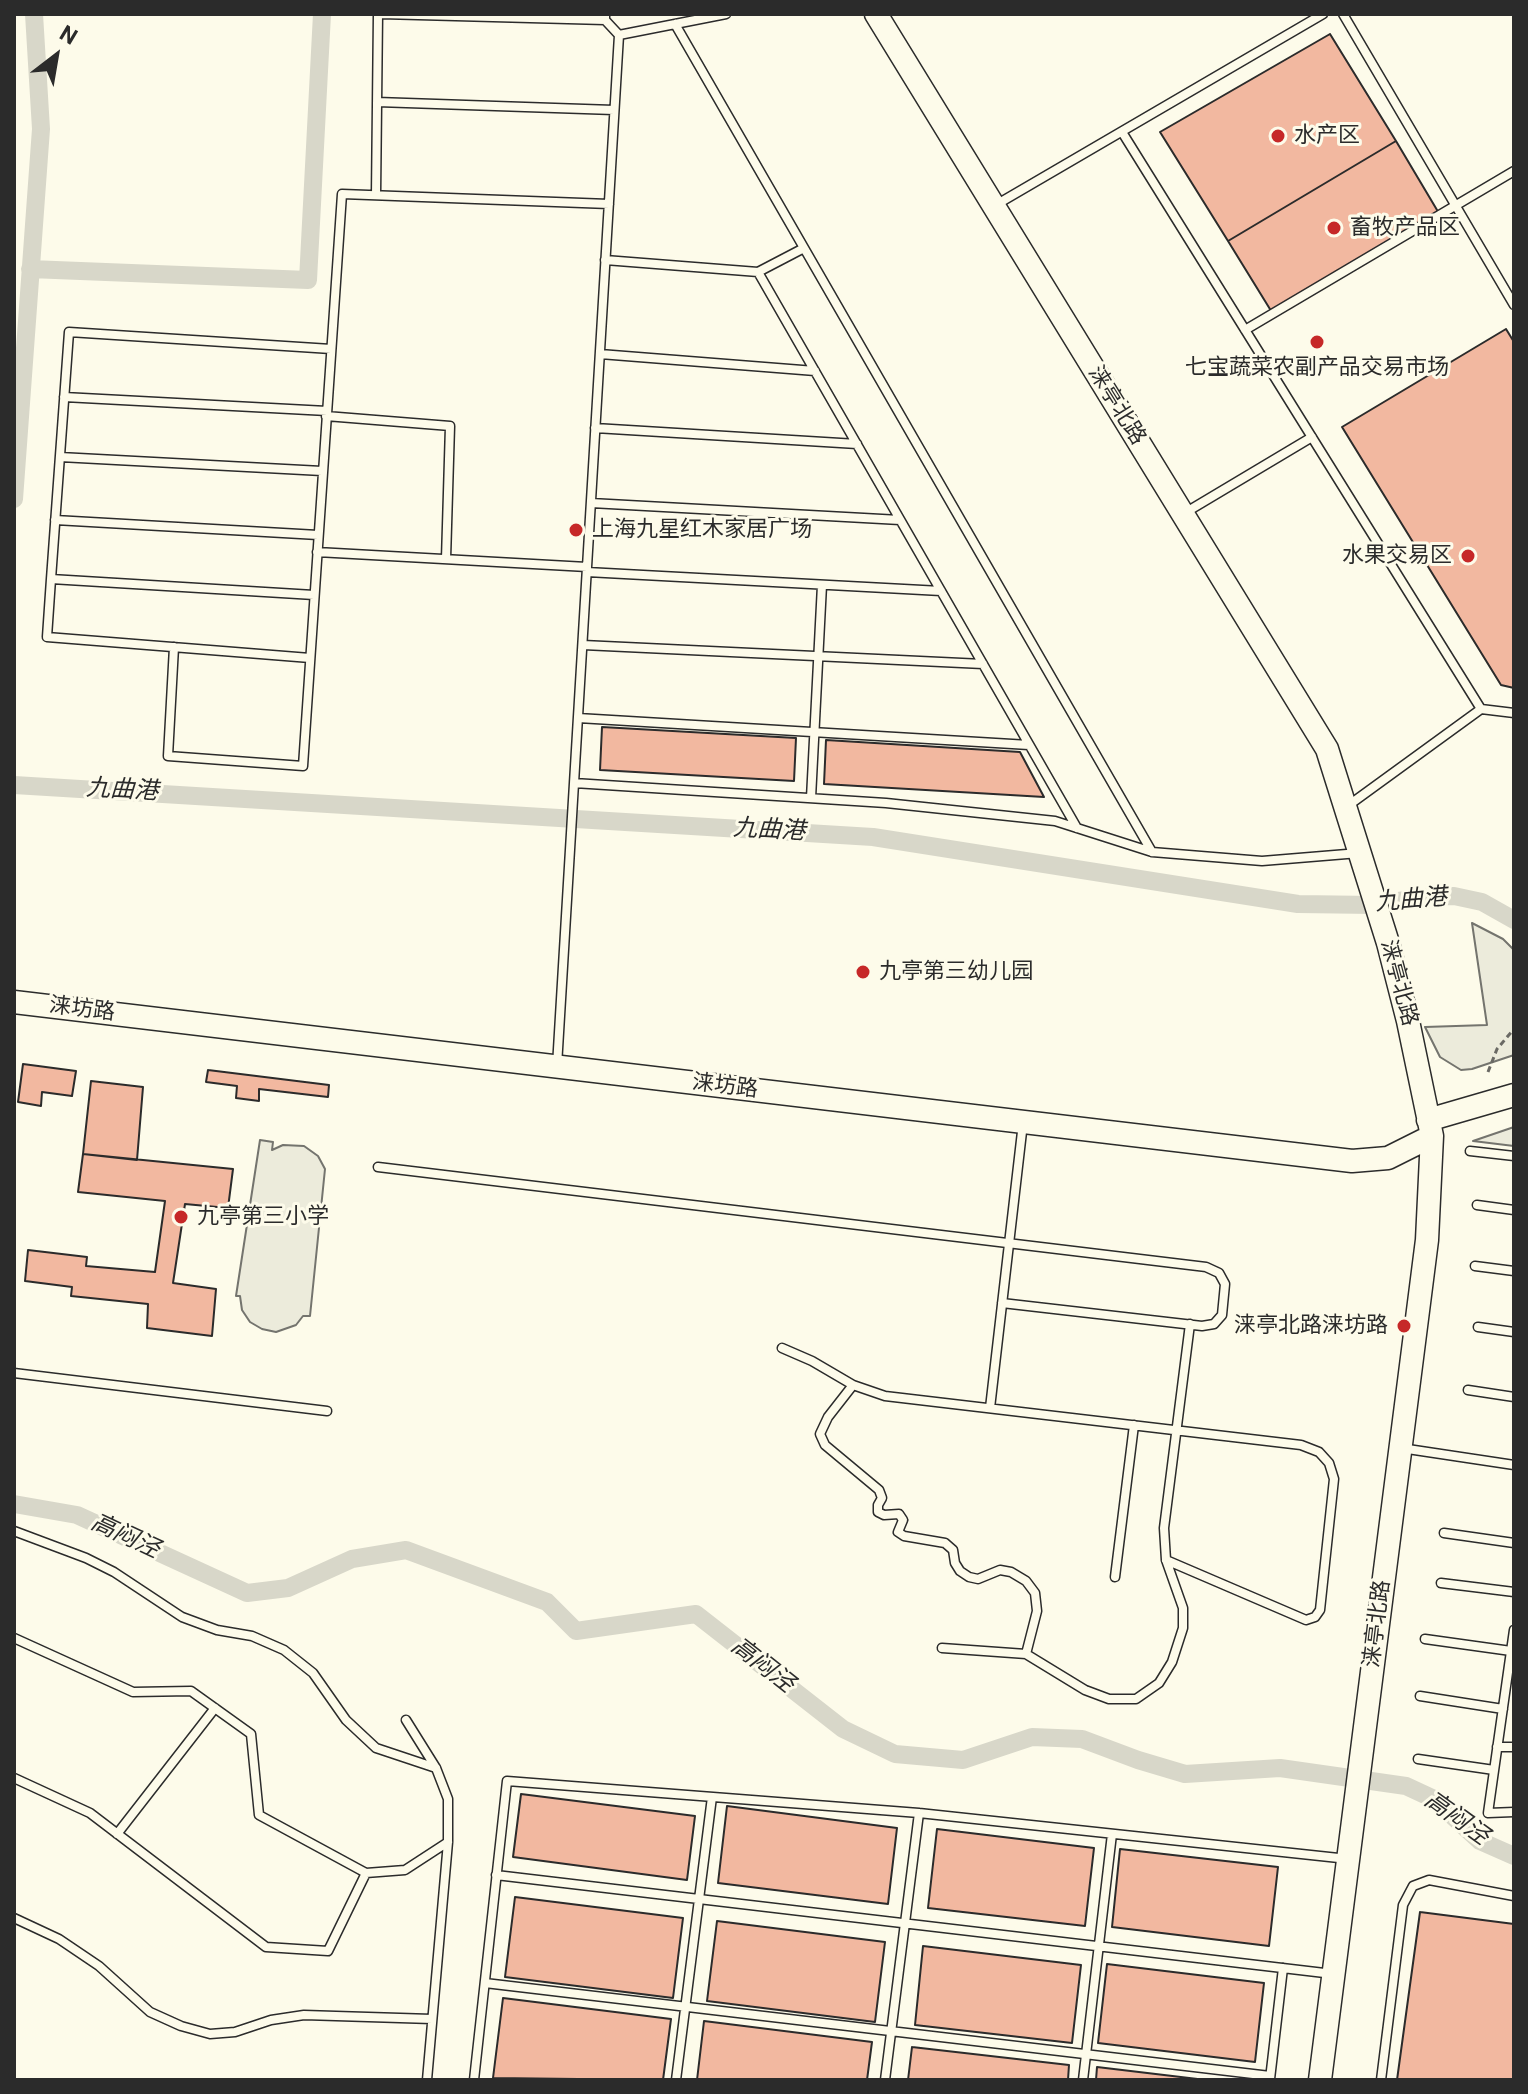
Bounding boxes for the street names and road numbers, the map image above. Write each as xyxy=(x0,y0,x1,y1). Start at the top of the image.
street label: 涞亭北路 xyxy=(1081,362,1151,450)
street label: 涞亭北路 xyxy=(1374,937,1422,1029)
street label: 涞坊路 xyxy=(48,993,116,1027)
street label: 涞坊路 xyxy=(691,1070,759,1104)
street label: 涞亭北路 xyxy=(1360,1579,1396,1669)

